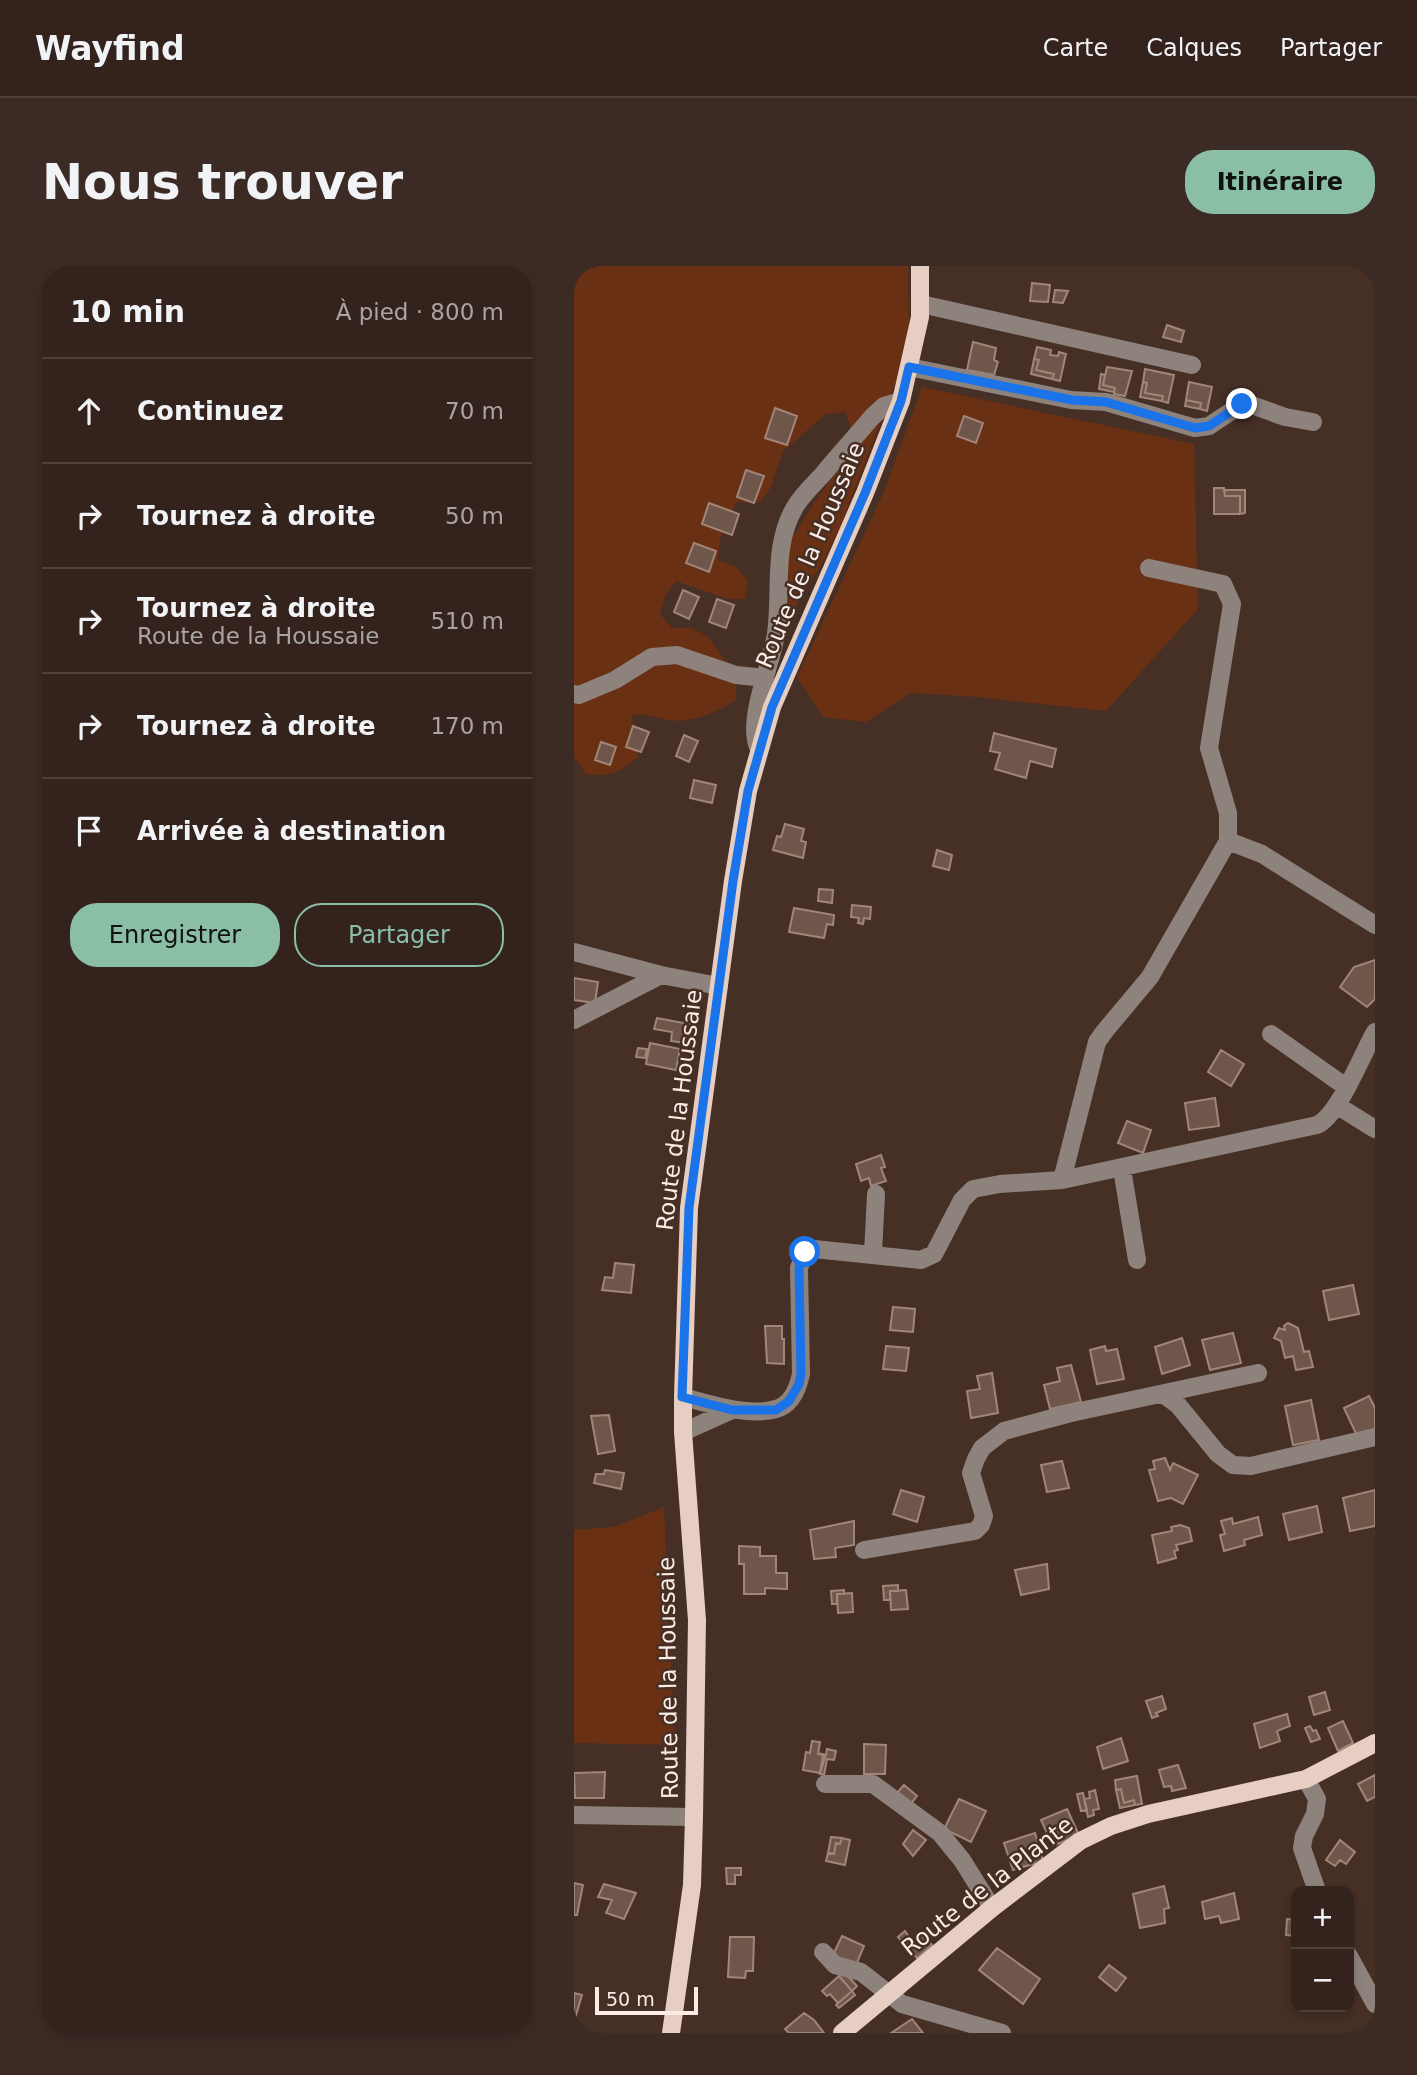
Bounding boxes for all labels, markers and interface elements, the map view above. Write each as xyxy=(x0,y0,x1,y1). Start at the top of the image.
text: Wayfind xyxy=(35,29,185,68)
text: Carte xyxy=(1043,34,1108,62)
text: Calques xyxy=(1146,34,1242,62)
text: Partager xyxy=(1280,34,1382,62)
button: Itinéraire xyxy=(1185,150,1375,214)
text: Nous trouver xyxy=(42,154,403,211)
text: 10 min xyxy=(70,294,185,329)
text: À pied · 800 m xyxy=(336,299,504,325)
route end xyxy=(1226,388,1257,419)
icon: ahead xyxy=(70,392,108,430)
text: Continuez xyxy=(137,396,284,426)
text: 70 m xyxy=(445,398,504,424)
street label: Route de la Houssaie xyxy=(751,438,869,672)
icon: right xyxy=(70,497,108,535)
text: Tournez à droite xyxy=(137,501,376,531)
text: 50 m xyxy=(445,503,504,529)
text: Tournez à droite xyxy=(137,593,376,623)
icon: right xyxy=(70,602,108,640)
text: 510 m xyxy=(430,608,504,634)
text: Route de la Houssaie xyxy=(137,623,379,649)
icon: right xyxy=(70,707,108,745)
text: Tournez à droite xyxy=(137,711,376,741)
text: 170 m xyxy=(430,713,504,739)
icon: arrive xyxy=(70,812,108,850)
text: Arrivée à destination xyxy=(137,816,446,846)
button: Enregistrer xyxy=(70,903,280,967)
button: Partager xyxy=(294,903,504,967)
street label: Route de la Houssaie xyxy=(651,988,707,1232)
route start xyxy=(789,1236,820,1267)
street label: Route de la Houssaie xyxy=(653,1557,683,1799)
street label: Route de la Plante xyxy=(896,1811,1078,1961)
map controls xyxy=(1291,1886,1354,2012)
button: + xyxy=(1291,1886,1354,1949)
button: − xyxy=(1291,1949,1354,2012)
scale bar xyxy=(595,1984,698,2016)
text: 50 m xyxy=(606,1988,655,2010)

